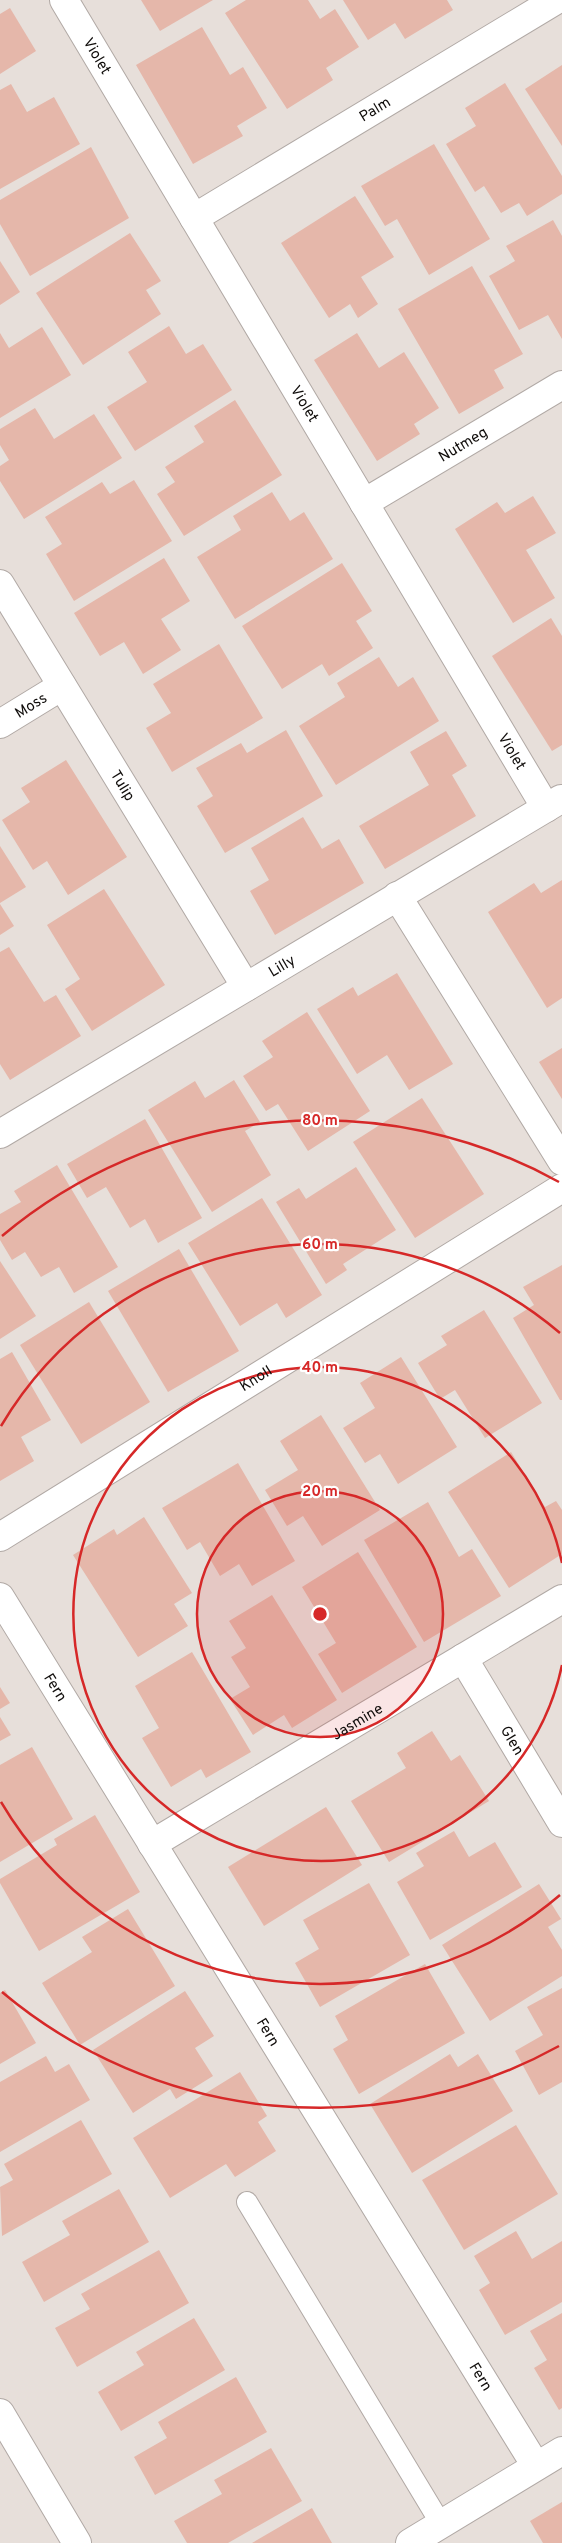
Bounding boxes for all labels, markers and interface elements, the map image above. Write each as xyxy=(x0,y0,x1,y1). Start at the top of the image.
street label: Violet xyxy=(78,35,114,78)
street label: Palm xyxy=(356,94,395,127)
street label: Violet xyxy=(285,383,322,426)
street label: Nutmeg xyxy=(436,423,492,467)
street label: Moss xyxy=(12,689,51,724)
street label: Violet xyxy=(493,730,529,774)
street label: Tulip xyxy=(105,767,138,805)
street label: Lilly xyxy=(265,952,299,982)
text: 80 m xyxy=(302,1112,338,1131)
text: 60 m xyxy=(302,1236,338,1255)
text: 40 m xyxy=(302,1359,338,1378)
street label: Knoll xyxy=(237,1362,276,1397)
text: 20 m xyxy=(302,1483,338,1502)
centre of rings xyxy=(311,1605,329,1623)
street label: Fern xyxy=(38,1670,70,1706)
street label: Jasmine xyxy=(329,1700,387,1745)
street label: Glen xyxy=(495,1723,527,1759)
street label: Fern xyxy=(251,2015,283,2050)
street label: Fern xyxy=(464,2360,495,2395)

